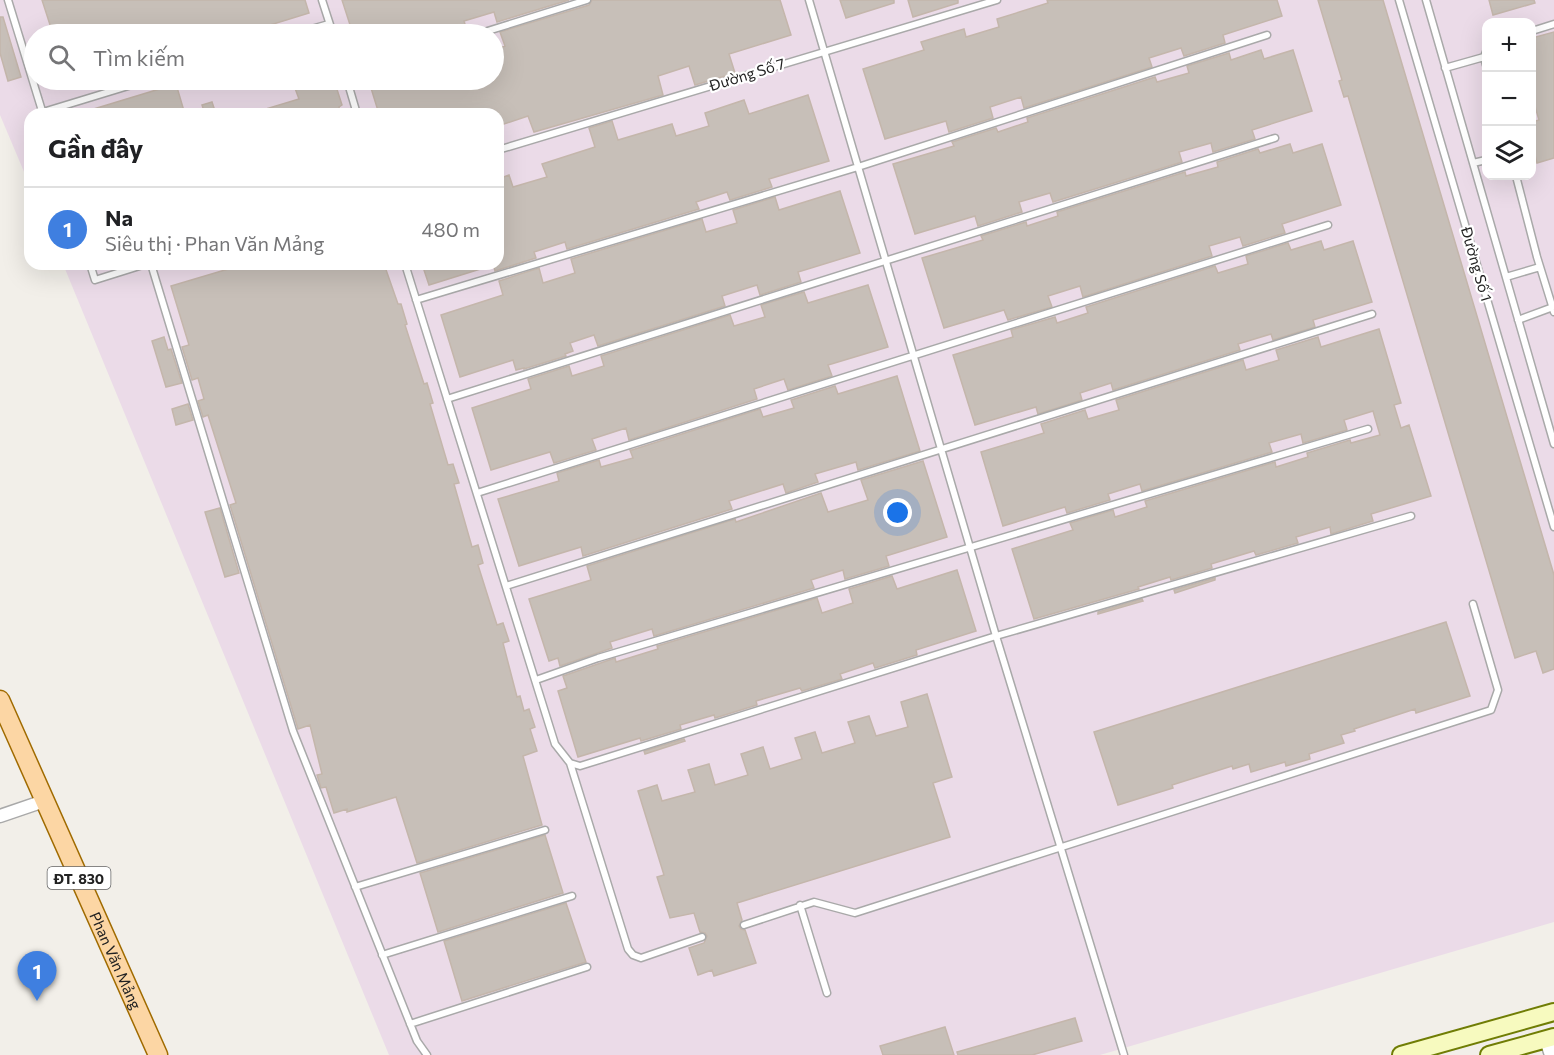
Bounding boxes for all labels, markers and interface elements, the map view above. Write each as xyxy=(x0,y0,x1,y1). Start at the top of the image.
map controls xyxy=(1482,18,1536,180)
button: + xyxy=(1482,18,1536,72)
search box xyxy=(24,24,504,90)
icon: search xyxy=(45,41,78,74)
text: Tìm kiếm xyxy=(93,44,185,71)
street label: Đường Số 7 xyxy=(706,54,787,94)
button: − xyxy=(1482,72,1536,126)
button: layers xyxy=(1482,126,1536,180)
text: Gần đây xyxy=(48,132,143,163)
text: Na xyxy=(105,204,133,231)
text: 1 xyxy=(63,217,72,241)
text: 480 m xyxy=(422,217,480,241)
street label: Đường Số 1 xyxy=(1458,224,1496,303)
text: Siêu thị · Phan Văn Mảng xyxy=(105,231,324,255)
your location xyxy=(883,498,912,527)
road number: ĐT. 830 xyxy=(48,867,110,889)
street label: Phan Văn Mảng xyxy=(86,909,145,1012)
pin: 1 xyxy=(18,952,57,1001)

